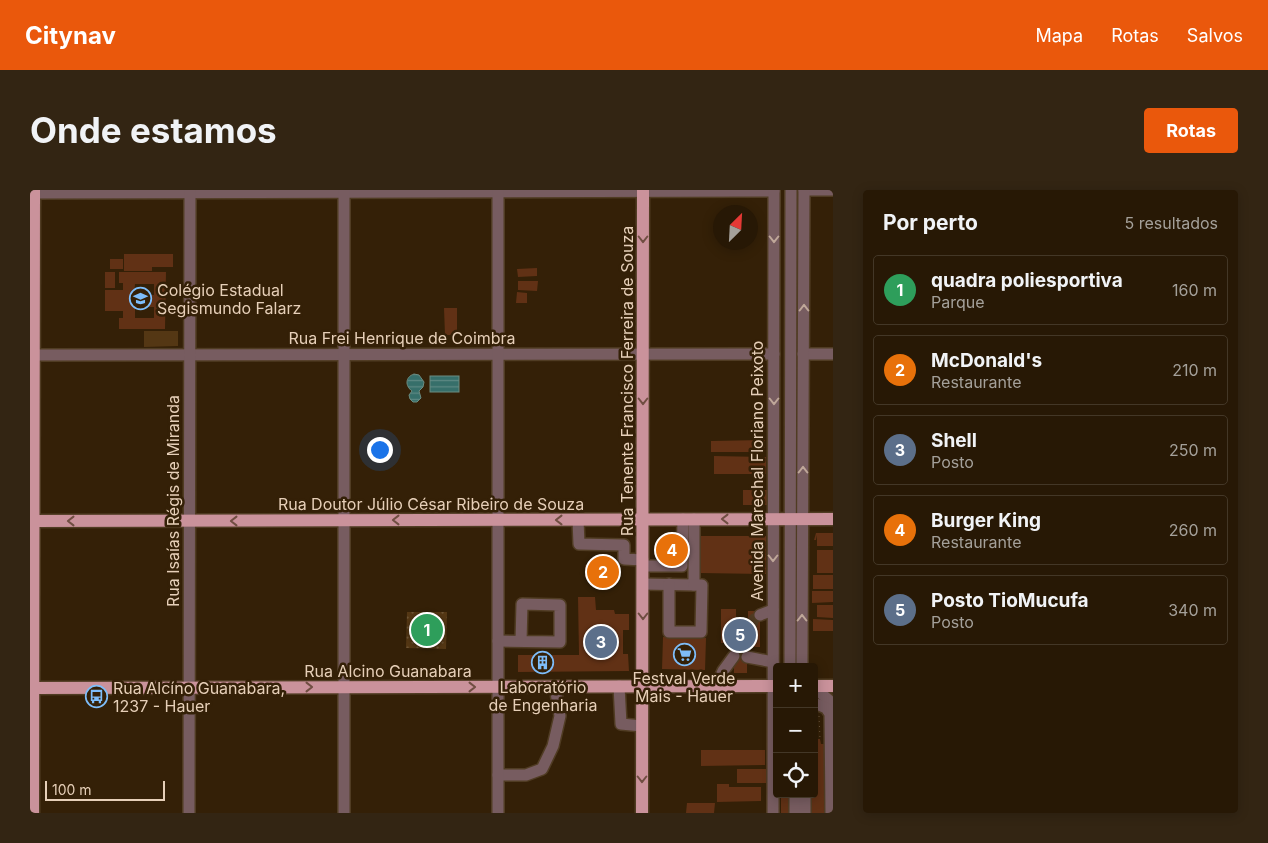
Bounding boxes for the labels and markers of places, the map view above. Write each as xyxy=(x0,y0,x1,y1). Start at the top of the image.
place label: Colégio Estadual Segismundo Falarz xyxy=(157,280,301,318)
school or university icon: Colégio Estadual Segismundo Falarz xyxy=(129,287,153,311)
pin: 4 xyxy=(656,531,688,569)
pin: 2 xyxy=(587,553,619,591)
pin: 1 xyxy=(411,611,443,649)
pin: 5 xyxy=(724,616,756,654)
pin: 3 xyxy=(585,623,617,661)
supermarket icon: Festval Verde Mais - Hauer xyxy=(672,642,696,666)
building icon: Laboratório de Engenharia xyxy=(531,651,555,675)
place label: Festval Verde Mais - Hauer xyxy=(633,668,735,706)
place label: Laboratório de Engenharia xyxy=(489,677,597,715)
place label: Rua Alcíno Guanabara, 1237 - Hauer xyxy=(113,678,285,716)
bus stop icon: Rua Alcíno Guanabara, 1237 - Hauer xyxy=(85,685,109,709)

